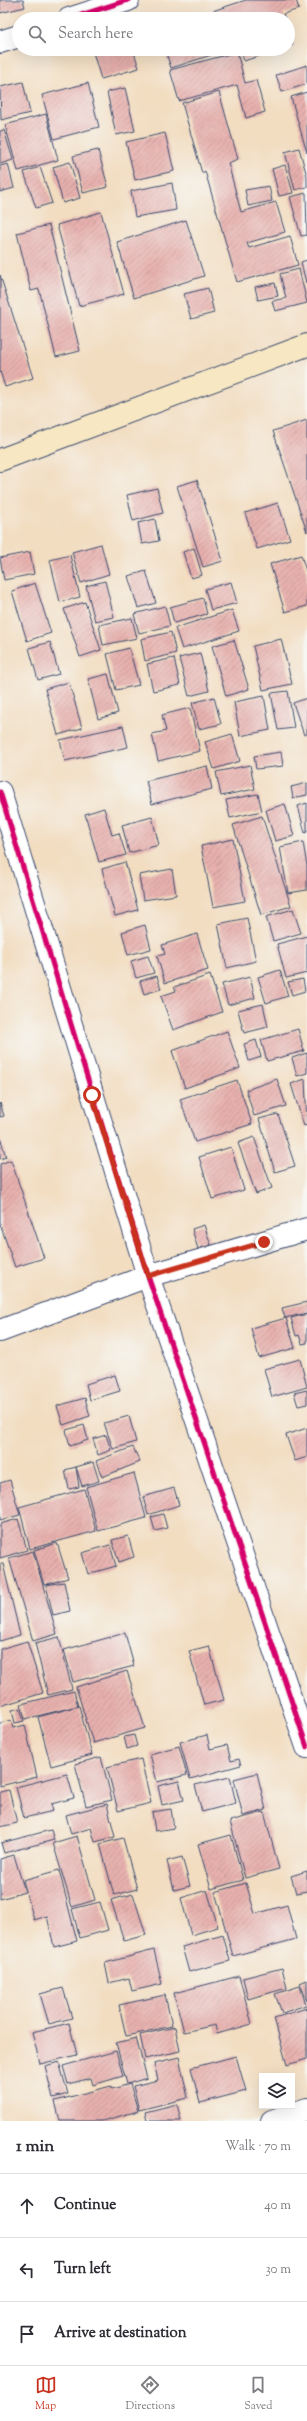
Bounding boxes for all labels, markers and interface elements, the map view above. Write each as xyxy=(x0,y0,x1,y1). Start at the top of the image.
search box xyxy=(12,12,295,56)
icon: search xyxy=(26,23,48,45)
text: Search here xyxy=(58,24,133,45)
route start xyxy=(83,1086,101,1104)
route end xyxy=(255,1233,273,1251)
map controls xyxy=(259,2073,295,2109)
button: layers xyxy=(259,2073,295,2109)
text: 1 min xyxy=(16,2135,54,2159)
text: Walk · 70 m xyxy=(225,2138,291,2156)
icon: ahead xyxy=(16,2195,38,2217)
text: Continue xyxy=(54,2195,116,2216)
text: 40 m xyxy=(264,2197,291,2215)
icon: left xyxy=(16,2259,38,2281)
text: Turn left xyxy=(54,2259,111,2280)
text: 30 m xyxy=(265,2261,291,2279)
icon: arrive xyxy=(16,2323,38,2345)
text: Arrive at destination xyxy=(54,2323,187,2344)
tab: Map xyxy=(35,2374,57,2414)
tab: Directions xyxy=(126,2374,175,2414)
tab: Saved xyxy=(244,2374,272,2414)

